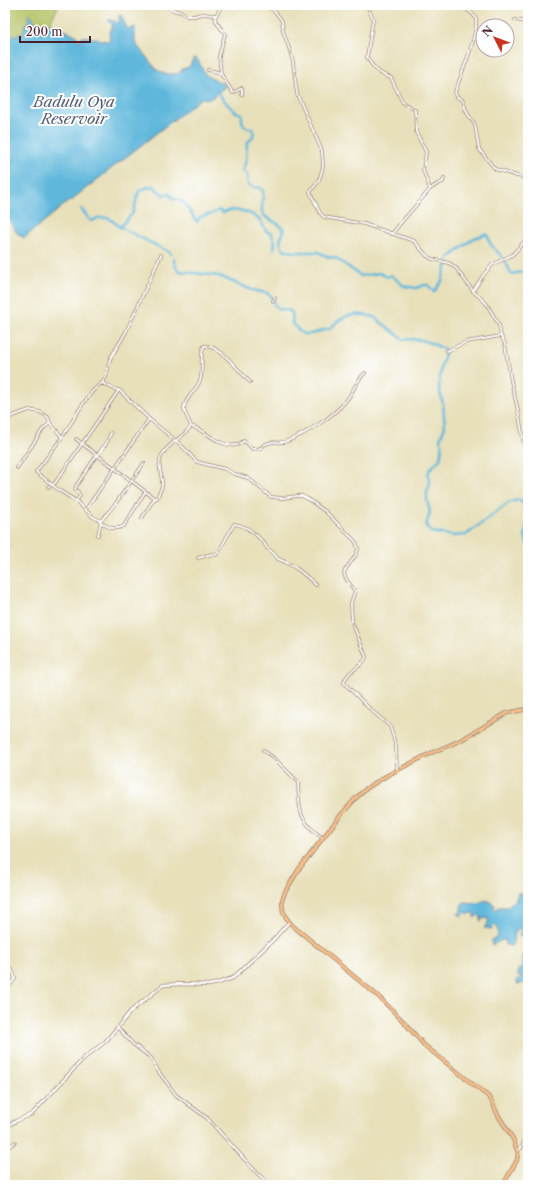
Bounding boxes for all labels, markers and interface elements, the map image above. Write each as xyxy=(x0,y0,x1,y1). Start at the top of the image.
scale bar xyxy=(20,18,90,44)
north arrow xyxy=(475,18,515,58)
text: N xyxy=(479,23,496,40)
text: 200 m xyxy=(26,24,63,39)
water label: Badulu Oya Reservoir xyxy=(32,92,115,128)

